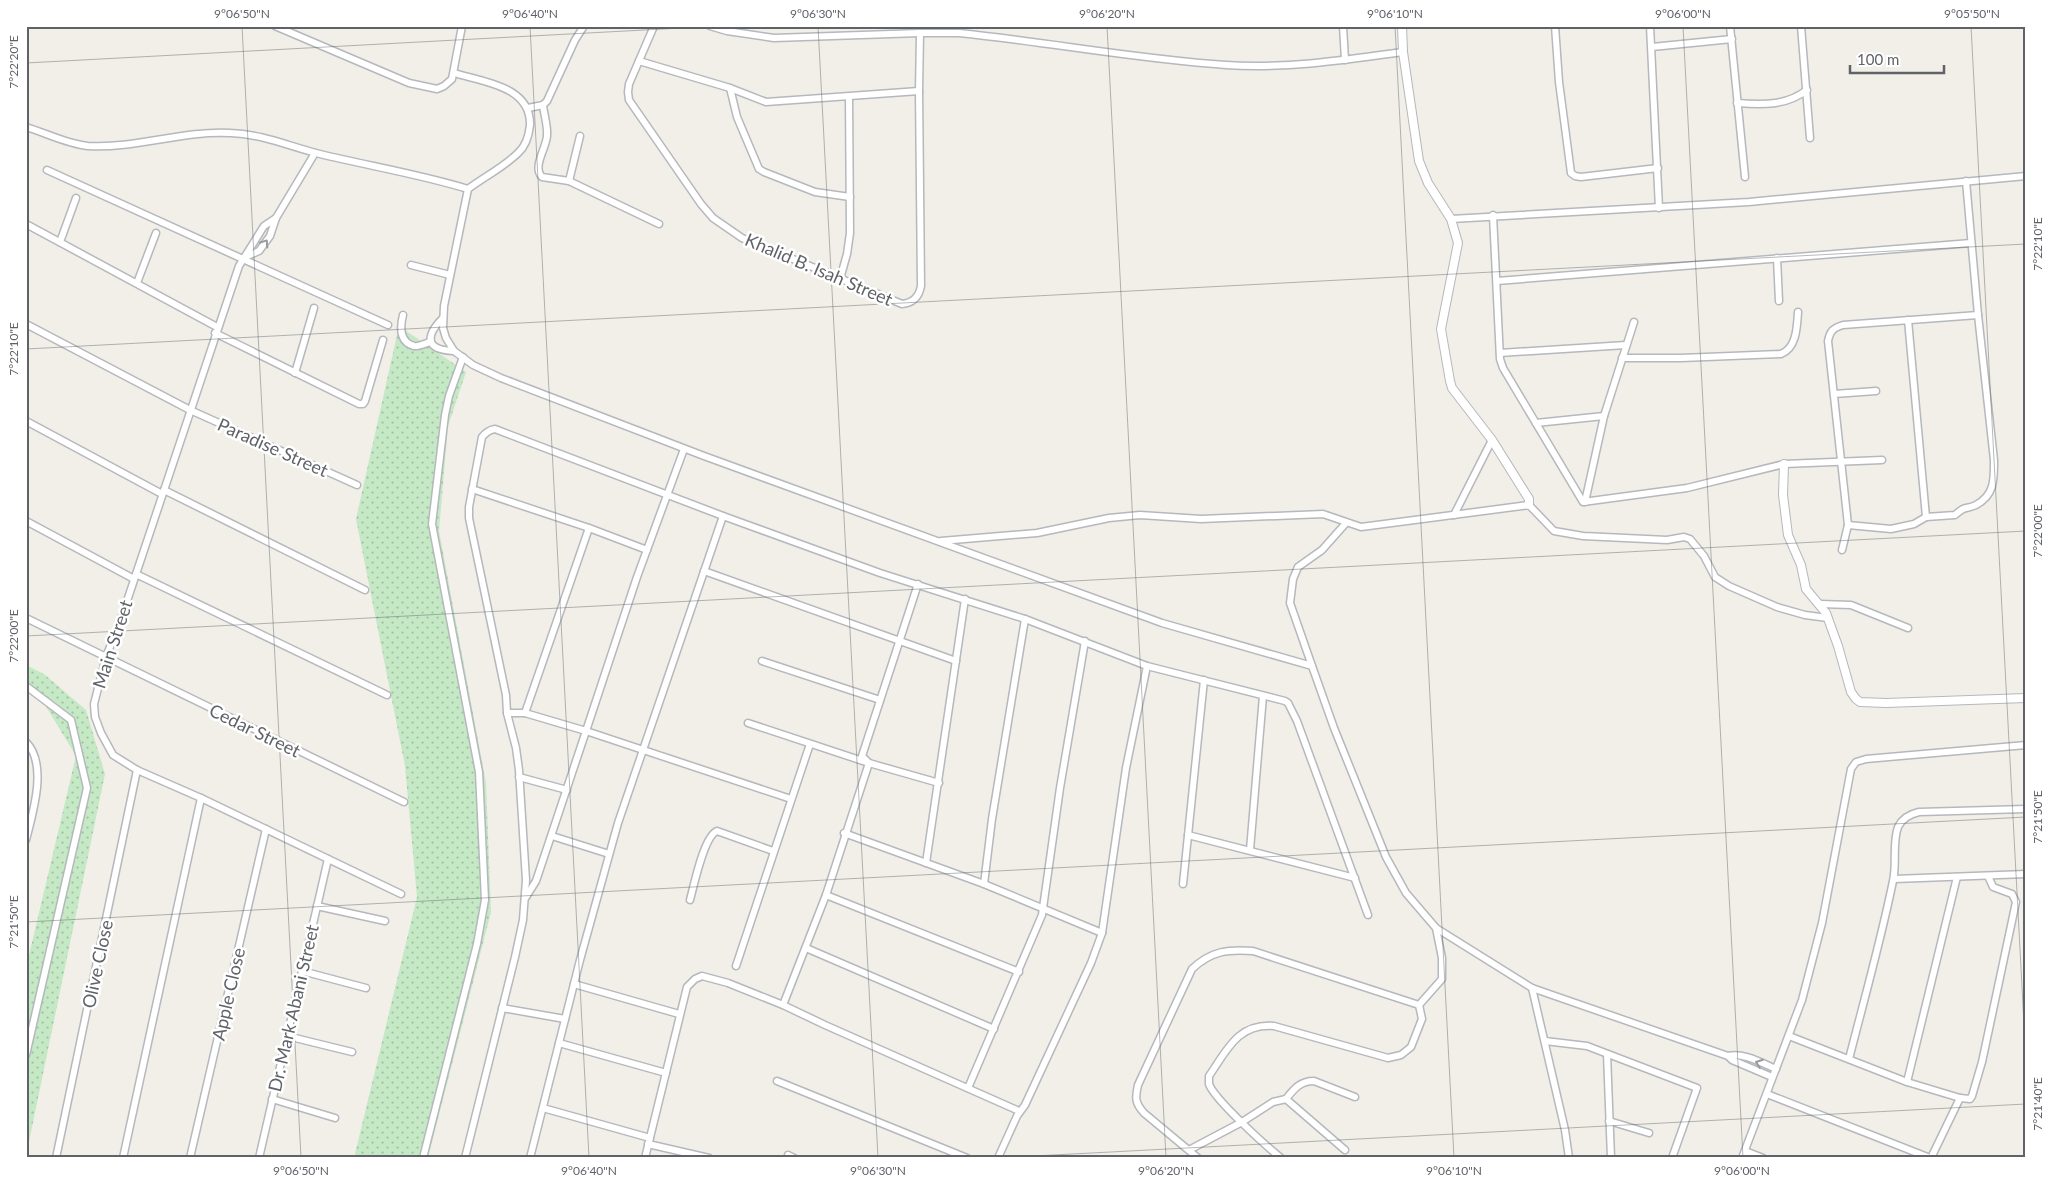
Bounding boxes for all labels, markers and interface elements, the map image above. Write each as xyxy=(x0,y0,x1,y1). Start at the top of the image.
text: 9°06'50"N xyxy=(214,6,270,21)
text: 9°06'40"N xyxy=(502,6,558,21)
text: 9°06'30"N xyxy=(790,6,846,21)
text: 9°06'20"N xyxy=(1079,6,1135,21)
text: 9°06'10"N xyxy=(1367,6,1423,21)
text: 9°06'00"N xyxy=(1655,6,1711,21)
text: 9°05'50"N xyxy=(1944,6,2000,21)
text: 7°22'20"E xyxy=(6,35,21,89)
scale bar xyxy=(1850,42,1943,74)
text: 100 m xyxy=(1857,50,1899,68)
text: 7°22'10"E xyxy=(2030,217,2045,271)
street label: Khalid B. Isah Street xyxy=(742,228,897,310)
one-way arrow xyxy=(259,239,268,249)
text: 7°22'10"E xyxy=(6,322,21,376)
street label: Paradise Street xyxy=(214,413,332,481)
text: 7°22'00"E xyxy=(2030,504,2045,558)
street label: Main Street xyxy=(87,596,137,691)
text: 7°22'00"E xyxy=(6,609,21,663)
street label: Cedar Street xyxy=(206,699,305,762)
text: 7°21'50"E xyxy=(2030,790,2045,844)
text: 7°21'50"E xyxy=(6,895,21,949)
street label: Olive Close xyxy=(77,918,117,1010)
street label: Dr. Mark Abani Street xyxy=(263,922,323,1094)
street label: Apple Close xyxy=(207,946,249,1042)
one-way arrow xyxy=(1756,1059,1764,1069)
text: 7°21'40"E xyxy=(2030,1077,2045,1131)
text: 9°06'50"N xyxy=(273,1163,329,1178)
text: 9°06'40"N xyxy=(561,1163,617,1178)
text: 9°06'30"N xyxy=(850,1163,906,1178)
text: 9°06'20"N xyxy=(1138,1163,1194,1178)
text: 9°06'10"N xyxy=(1426,1163,1482,1178)
text: 9°06'00"N xyxy=(1714,1163,1770,1178)

